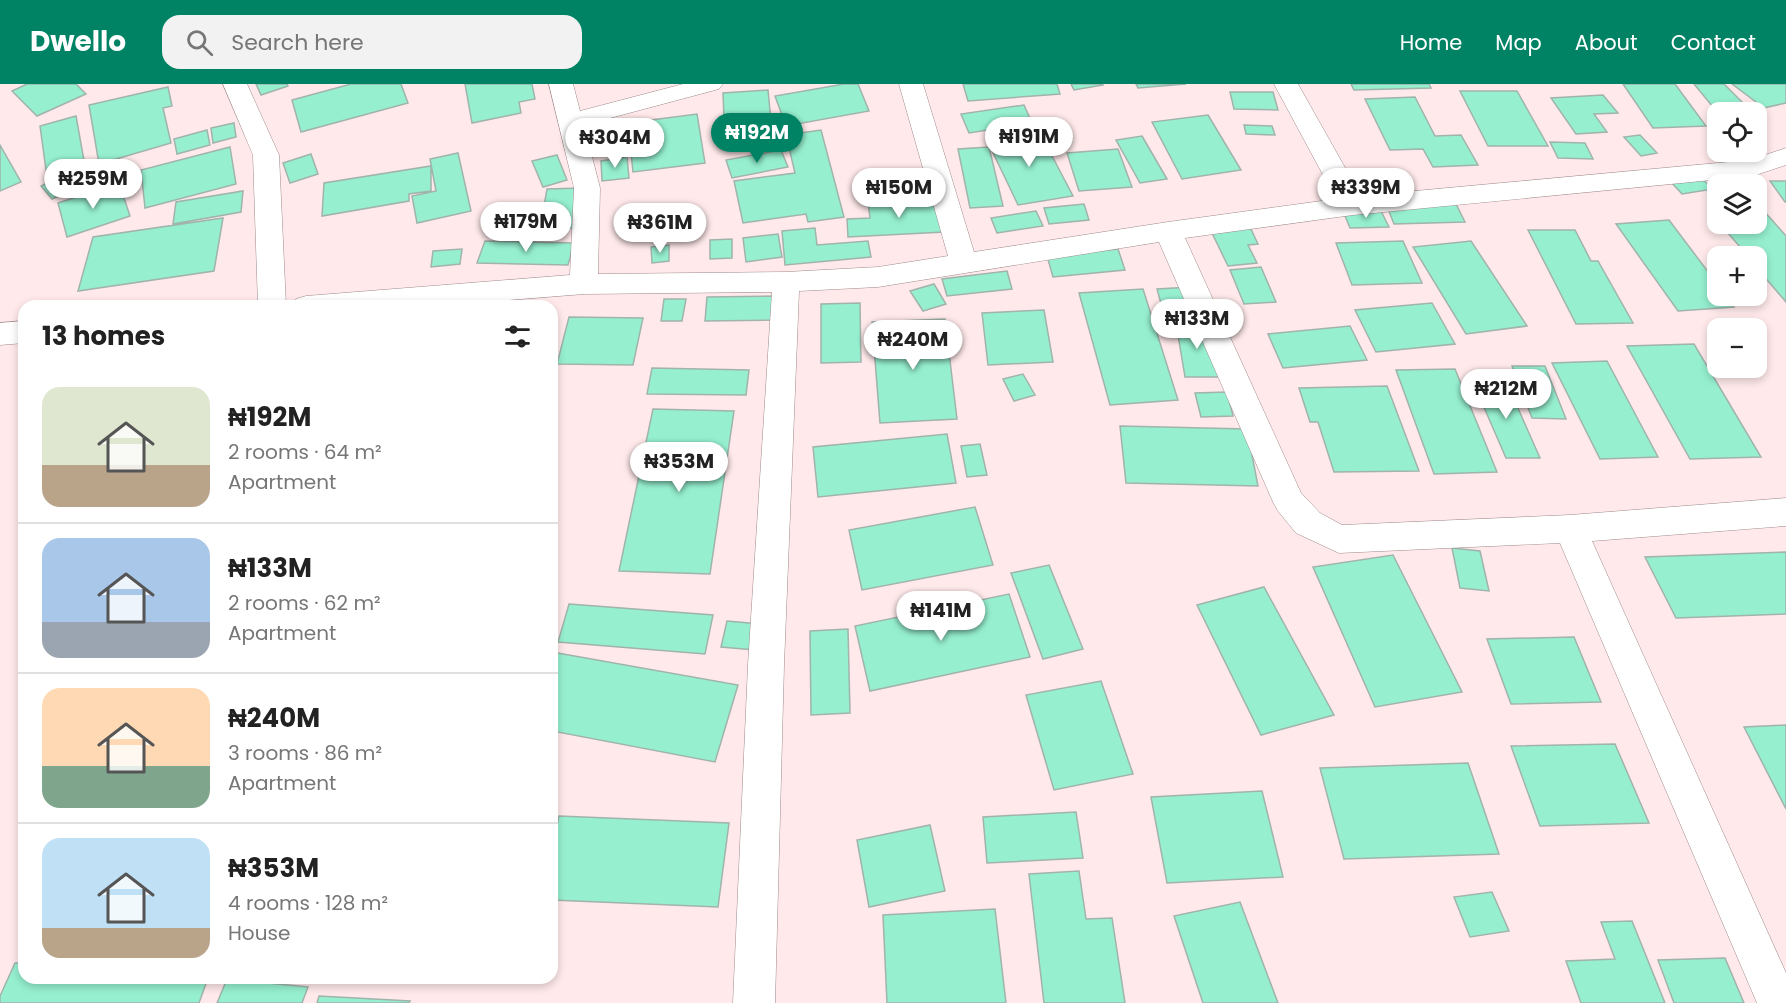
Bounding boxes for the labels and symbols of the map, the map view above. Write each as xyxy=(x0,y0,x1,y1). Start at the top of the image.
pin: ₦192M xyxy=(715,113,799,164)
pin: ₦191M xyxy=(987,117,1071,168)
pin: ₦304M xyxy=(573,118,657,169)
pin: ₦259M xyxy=(51,159,135,210)
pin: ₦150M xyxy=(857,168,941,219)
pin: ₦339M xyxy=(1324,168,1408,219)
pin: ₦179M xyxy=(484,202,568,253)
pin: ₦361M xyxy=(618,203,702,254)
pin: ₦133M xyxy=(1155,299,1239,350)
pin: ₦240M xyxy=(871,320,955,371)
pin: ₦212M xyxy=(1464,369,1548,420)
pin: ₦353M xyxy=(637,442,721,493)
pin: ₦141M xyxy=(899,591,983,642)

